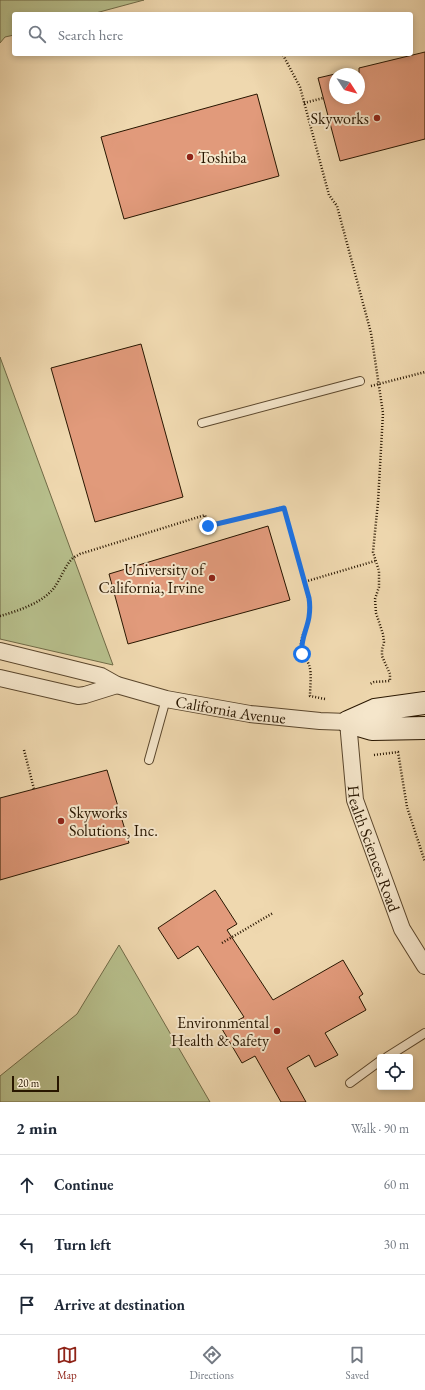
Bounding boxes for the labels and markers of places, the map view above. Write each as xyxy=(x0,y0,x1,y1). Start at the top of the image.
place label: Skyworks xyxy=(311,108,369,129)
marker: Skyworks xyxy=(372,113,382,123)
place label: Toshiba xyxy=(198,147,247,168)
marker: Toshiba xyxy=(185,152,195,162)
place label: University of California, Irvine xyxy=(99,559,206,598)
marker: University of California, Irvine xyxy=(207,573,217,583)
place label: Skyworks Solutions, Inc. xyxy=(69,802,158,841)
marker: Skyworks Solutions, Inc. xyxy=(56,816,66,826)
place label: Environmental Health & Safety xyxy=(171,1012,270,1051)
marker: Environmental Health & Safety xyxy=(272,1026,282,1036)

